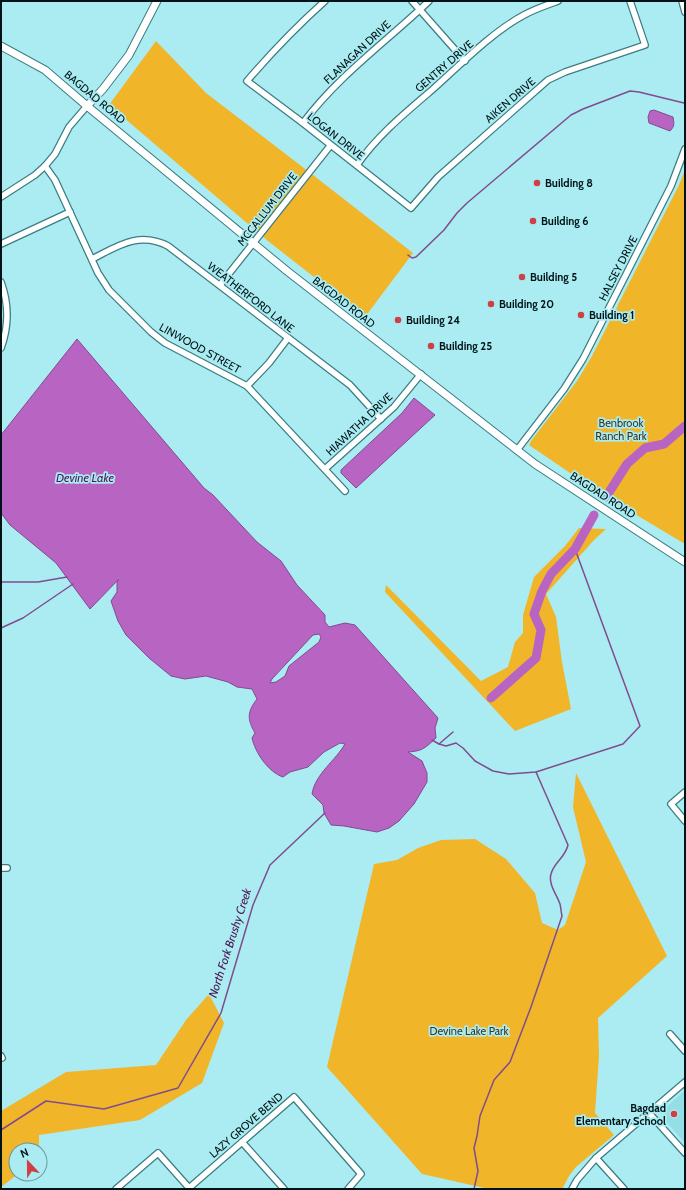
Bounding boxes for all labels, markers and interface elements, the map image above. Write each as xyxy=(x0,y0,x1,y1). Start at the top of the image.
street label: FLANAGAN DRIVE xyxy=(320,17,394,87)
street label: GENTRY DRIVE xyxy=(412,37,476,95)
street label: BAGDAD ROAD xyxy=(62,67,128,127)
street label: AIKEN DRIVE xyxy=(482,74,538,126)
street label: LOGAN DRIVE xyxy=(305,109,367,163)
street label: MCCALLUM DRIVE xyxy=(234,169,300,249)
place label: Building 8 xyxy=(545,176,593,190)
marker: Building 8 xyxy=(532,178,542,188)
place label: Building 6 xyxy=(541,214,589,228)
marker: Building 6 xyxy=(528,216,538,226)
street label: HALSEY DRIVE xyxy=(596,233,640,303)
street label: WEATHERFORD LANE xyxy=(205,259,297,335)
place label: Building 5 xyxy=(530,270,577,284)
marker: Building 5 xyxy=(517,272,527,282)
street label: BAGDAD ROAD xyxy=(310,273,378,331)
place label: Building 20 xyxy=(499,297,554,311)
marker: Building 20 xyxy=(486,299,496,309)
place label: Building 1 xyxy=(589,308,634,322)
marker: Building 1 xyxy=(576,310,586,320)
place label: Building 24 xyxy=(406,313,460,327)
marker: Building 24 xyxy=(393,315,403,325)
street label: LINWOOD STREET xyxy=(157,320,243,376)
place label: Building 25 xyxy=(439,339,492,353)
marker: Building 25 xyxy=(426,341,436,351)
street label: HIAWATHA DRIVE xyxy=(323,389,395,459)
park label: Benbrook Ranch Park xyxy=(595,416,647,443)
street label: BAGDAD ROAD xyxy=(568,469,638,521)
water label: Devine Lake xyxy=(56,470,115,485)
water label: North Fork Brushy Creek xyxy=(205,885,255,999)
park label: Devine Lake Park xyxy=(430,1024,509,1038)
street label: LAZY GROVE BEND xyxy=(206,1089,286,1161)
place label: Bagdad Elementary School xyxy=(576,1101,666,1128)
marker: Bagdad Elementary School xyxy=(669,1109,679,1119)
north arrow xyxy=(8,1142,48,1182)
text: N xyxy=(18,1145,30,1161)

